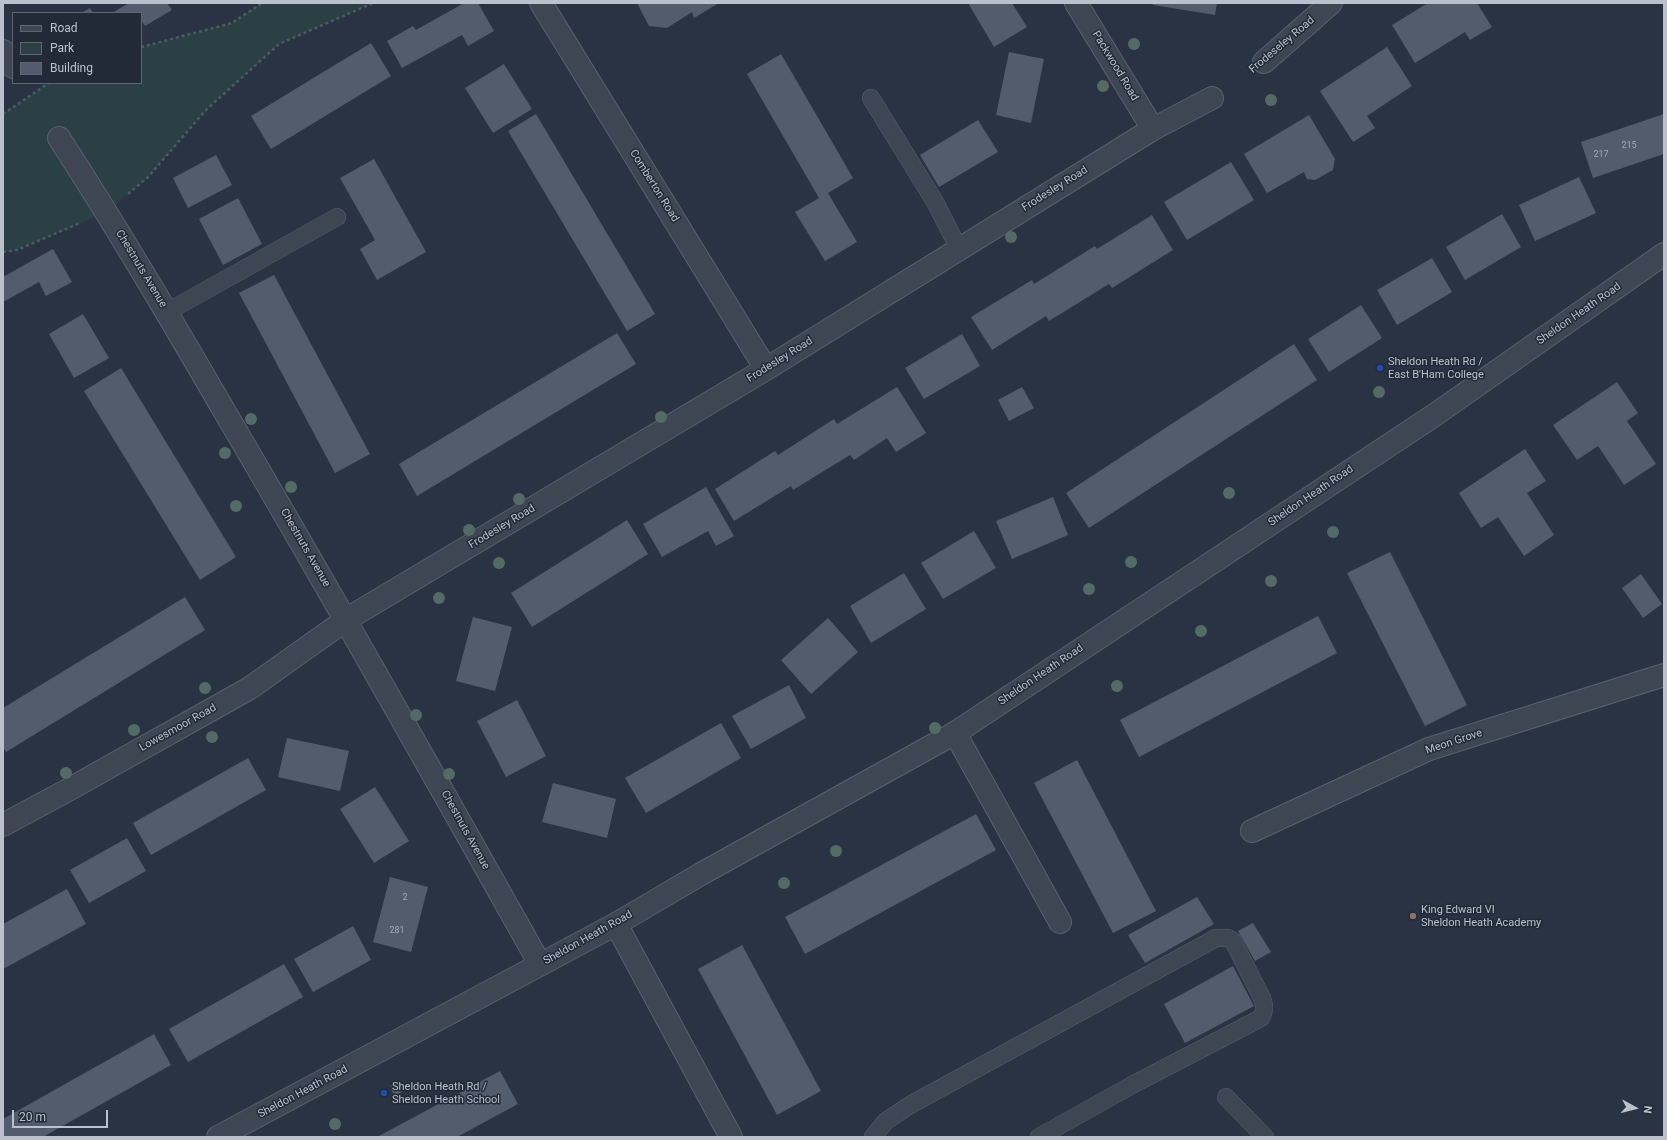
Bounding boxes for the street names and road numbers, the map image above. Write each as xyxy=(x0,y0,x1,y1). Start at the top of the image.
street label: Frodeseley Road xyxy=(1247,14,1317,76)
street label: Packwood Road xyxy=(1089,29,1141,103)
street label: Comberton Road xyxy=(626,147,682,225)
street label: Frodesley Road xyxy=(1020,163,1090,215)
street label: Chestnuts Avenue xyxy=(113,228,169,310)
street label: Sheldon Heath Road xyxy=(1534,280,1624,348)
street label: Frodesley Road xyxy=(745,334,815,386)
street label: Sheldon Heath Road xyxy=(1266,463,1356,529)
street label: Frodesley Road xyxy=(466,502,538,552)
street label: Chestnuts Avenue xyxy=(277,506,333,590)
street label: Sheldon Heath Road xyxy=(996,642,1086,708)
street label: Lowesmoor Road xyxy=(137,701,219,755)
street label: Meon Grove xyxy=(1424,727,1484,757)
street label: Chestnuts Avenue xyxy=(438,788,492,872)
street label: Sheldon Heath Road xyxy=(541,908,635,968)
street label: Sheldon Heath Road xyxy=(256,1063,350,1121)

